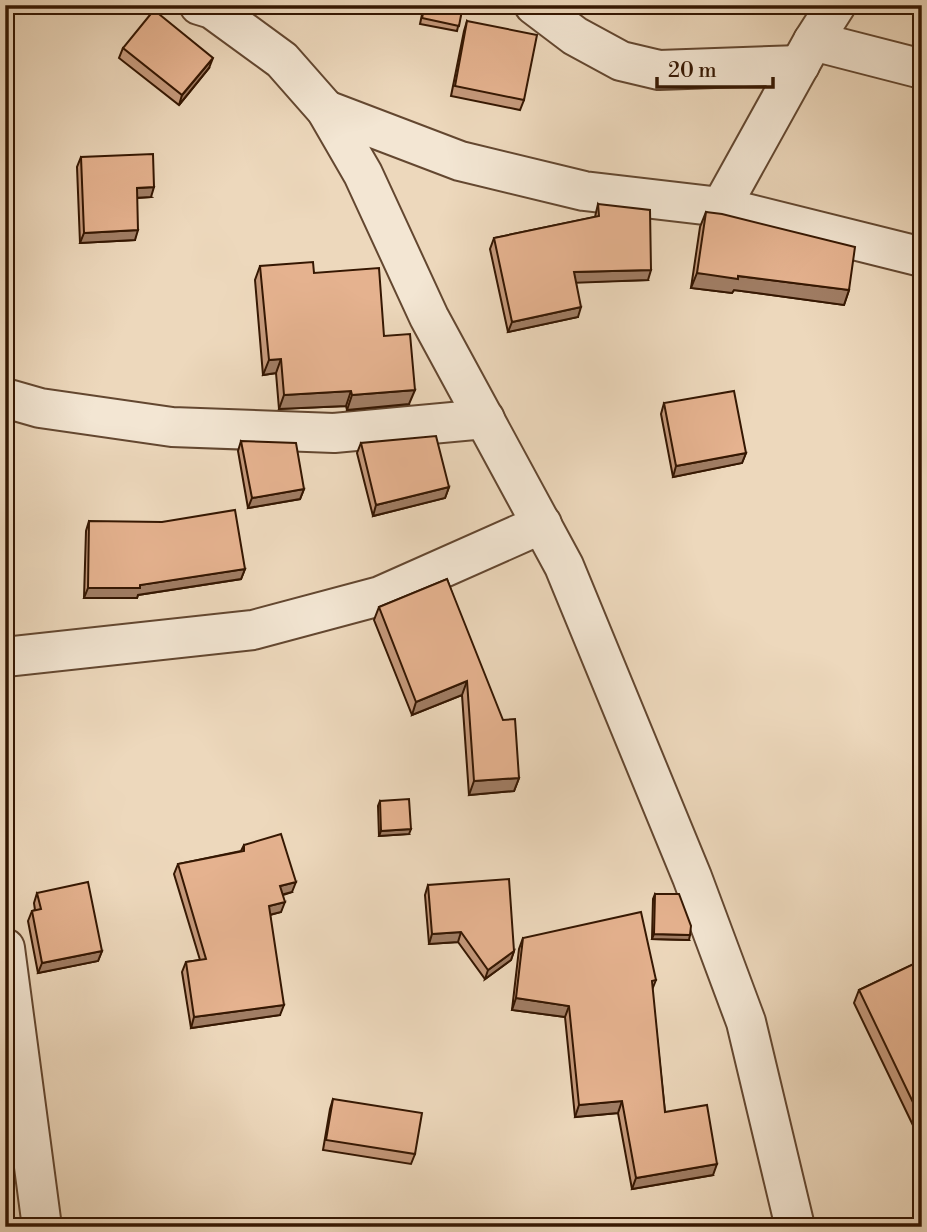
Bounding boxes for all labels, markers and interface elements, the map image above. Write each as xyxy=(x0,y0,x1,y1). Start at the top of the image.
scale bar xyxy=(657,46,773,90)
text: 20 m xyxy=(668,58,717,84)

